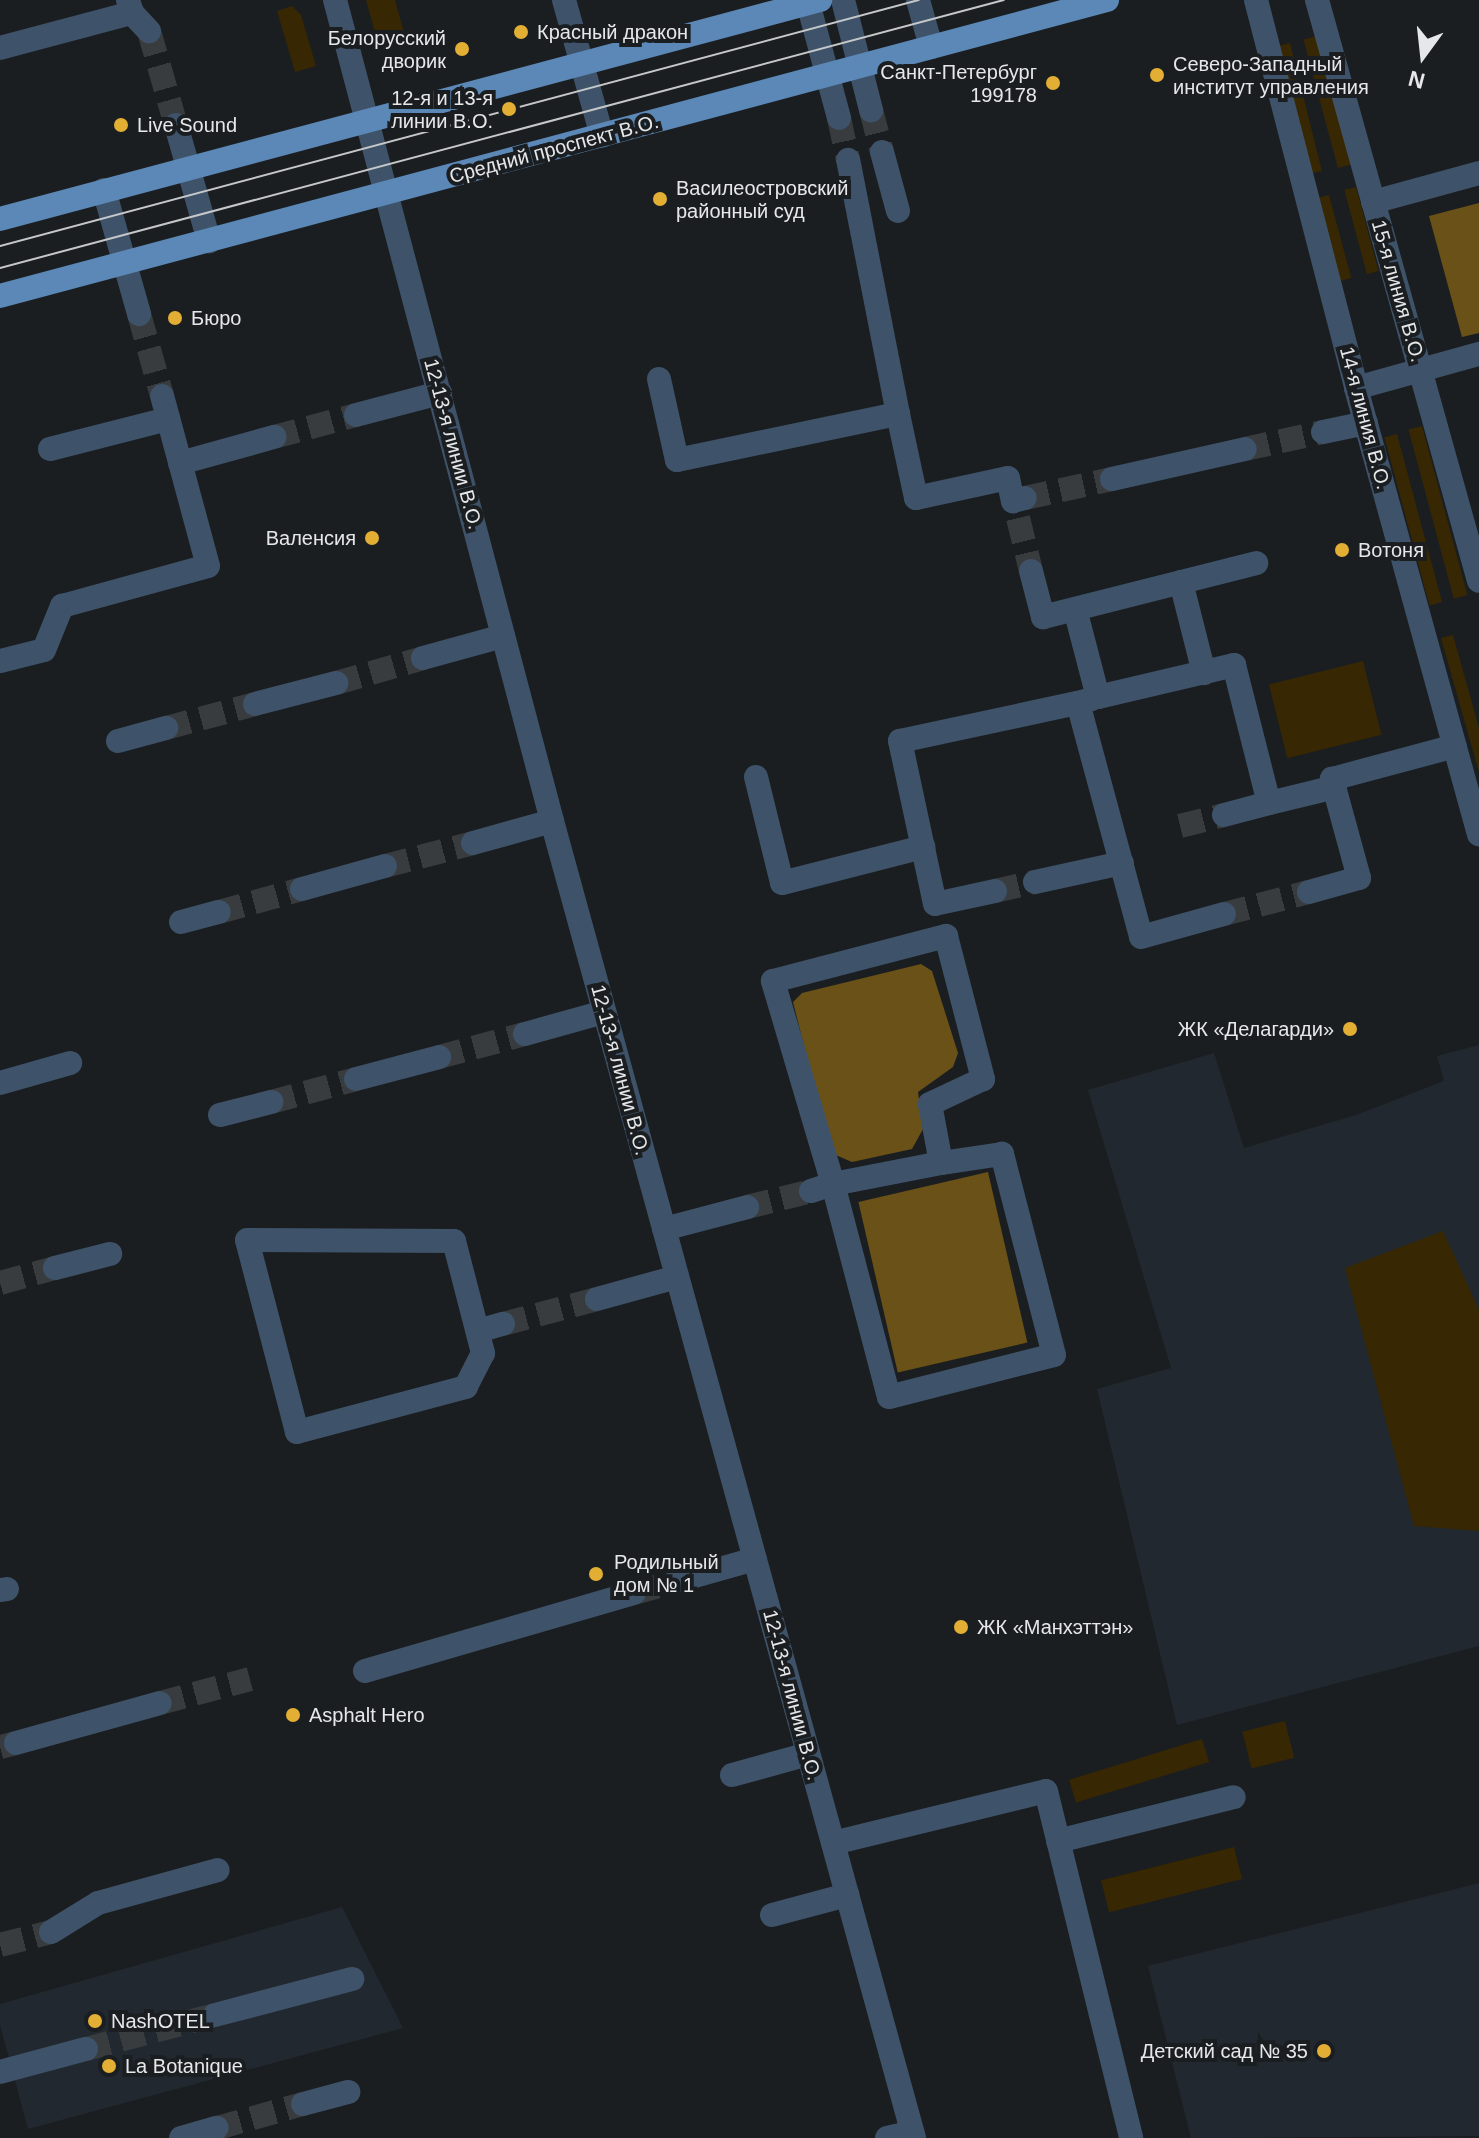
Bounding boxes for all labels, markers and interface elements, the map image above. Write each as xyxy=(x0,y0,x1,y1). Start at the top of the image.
north arrow xyxy=(1383,16,1463,96)
place label: Красный дракон xyxy=(537,20,688,44)
marker: Красный дракон xyxy=(512,23,530,41)
place label: Белорусский дворик xyxy=(328,26,446,73)
marker: Белорусский дворик xyxy=(453,40,471,58)
place label: Северо-Западный институт управления xyxy=(1173,52,1369,99)
place label: Санкт-Петербург 199178 xyxy=(880,60,1037,107)
marker: Северо-Западный институт управления xyxy=(1148,66,1166,84)
text: N xyxy=(1406,66,1428,94)
marker: Санкт-Петербург 199178 xyxy=(1044,74,1062,92)
place label: 12-я и 13-я линии В.О. xyxy=(391,86,493,133)
marker: 12-я и 13-я линии В.О. xyxy=(500,100,518,118)
street label: Средний проспект В.О. xyxy=(447,110,661,188)
place label: Live Sound xyxy=(137,113,237,137)
marker: Live Sound xyxy=(112,116,130,134)
place label: Василеостровский районный суд xyxy=(676,176,848,223)
marker: Василеостровский районный суд xyxy=(651,190,669,208)
street label: 15-я линия В.О. xyxy=(1366,217,1430,365)
place label: Бюро xyxy=(191,306,241,330)
marker: Бюро xyxy=(166,309,184,327)
street label: 14-я линия В.О. xyxy=(1334,344,1396,492)
street label: 12-13-я линии В.О. xyxy=(419,356,487,532)
place label: Валенсия xyxy=(266,526,356,550)
marker: Валенсия xyxy=(363,529,381,547)
place label: Вотоня xyxy=(1358,538,1424,562)
marker: Вотоня xyxy=(1333,541,1351,559)
street label: 12-13-я линии В.О. xyxy=(586,982,654,1158)
place label: ЖК «Делагарди» xyxy=(1178,1017,1334,1041)
marker: ЖК «Делагарди» xyxy=(1341,1020,1359,1038)
place label: Родильный дом № 1 xyxy=(614,1550,719,1597)
marker: Родильный дом № 1 xyxy=(585,1563,607,1585)
street label: 12-13-я линии В.О. xyxy=(758,1607,826,1783)
place label: ЖК «Манхэттэн» xyxy=(977,1615,1133,1639)
marker: ЖК «Манхэттэн» xyxy=(952,1618,970,1636)
place label: Asphalt Hero xyxy=(309,1703,425,1727)
marker: Asphalt Hero xyxy=(284,1706,302,1724)
place label: NashOTEL xyxy=(111,2009,210,2033)
marker: NashOTEL xyxy=(86,2012,104,2030)
place label: Детский сад № 35 xyxy=(1141,2039,1308,2063)
marker: Детский сад № 35 xyxy=(1315,2042,1333,2060)
place label: La Botanique xyxy=(125,2054,243,2078)
marker: La Botanique xyxy=(100,2057,118,2075)

